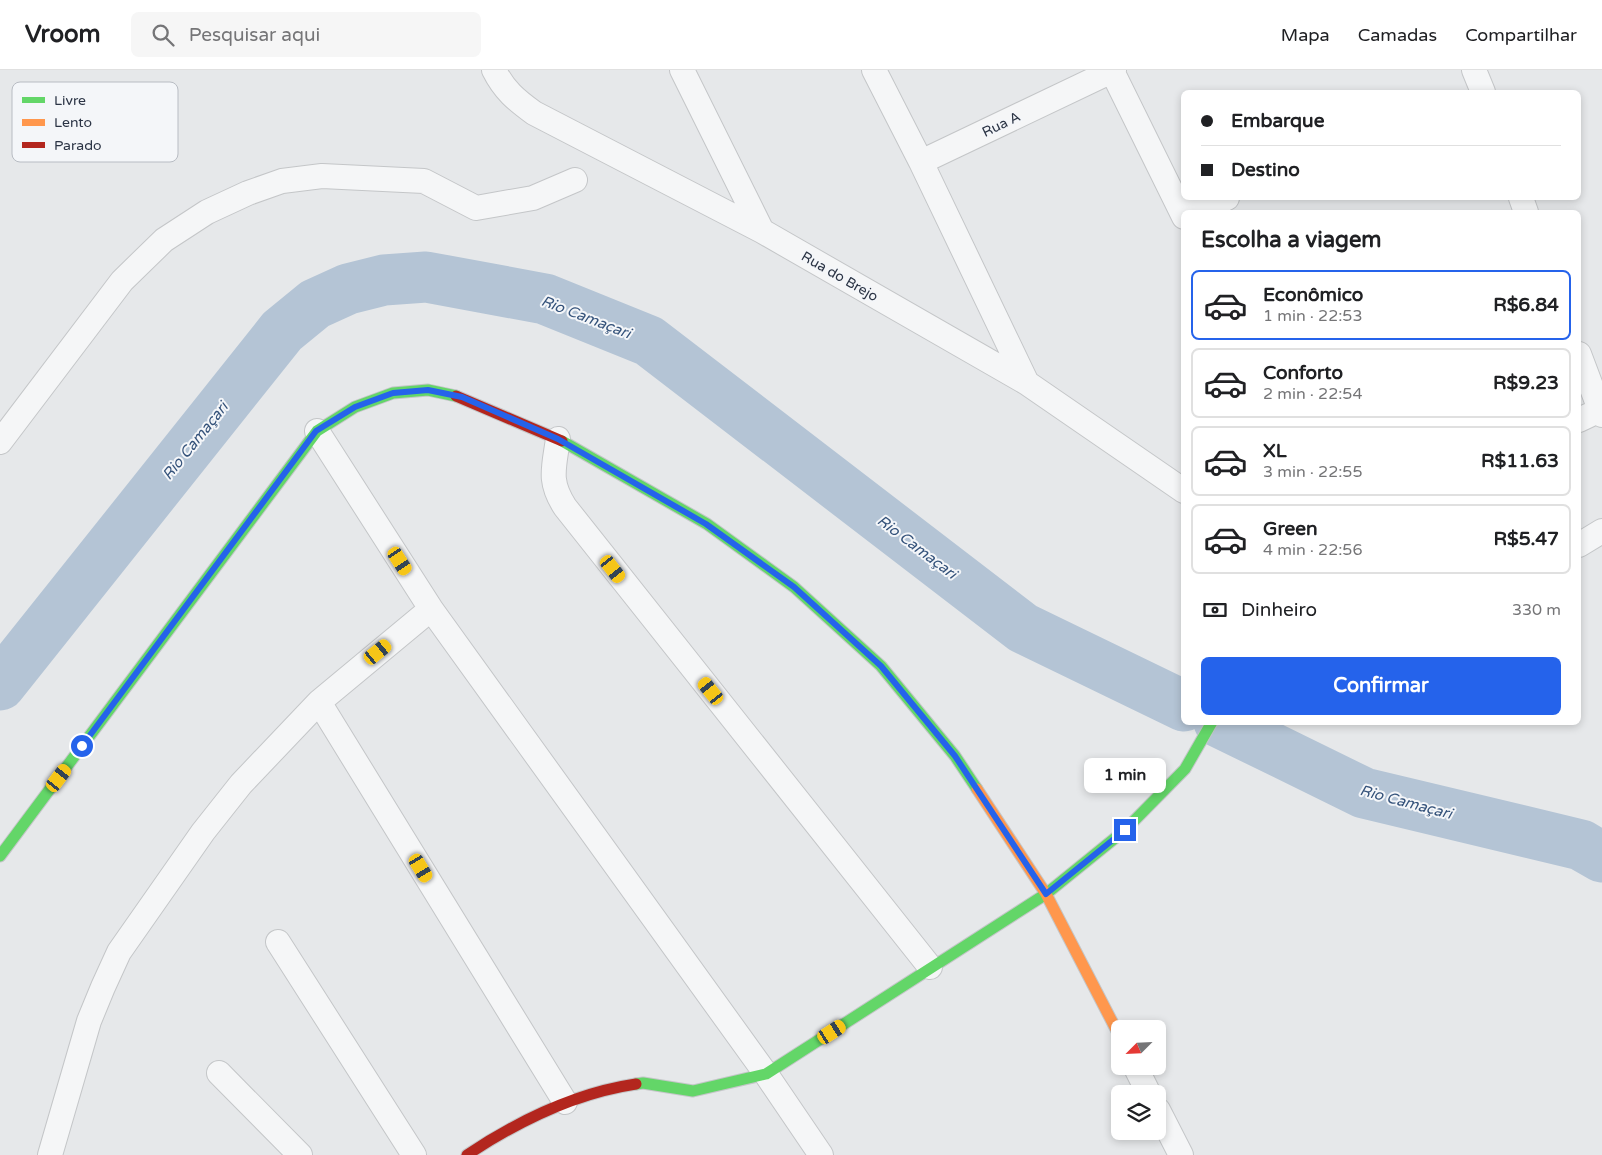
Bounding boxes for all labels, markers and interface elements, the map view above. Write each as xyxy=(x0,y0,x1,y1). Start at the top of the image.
search box xyxy=(131,12,481,57)
text: Vroom xyxy=(25,20,101,49)
icon: search xyxy=(149,21,177,49)
text: Pesquisar aqui xyxy=(189,24,320,46)
text: Mapa xyxy=(1281,24,1330,46)
text: Camadas xyxy=(1358,24,1437,46)
text: Compartilhar xyxy=(1465,24,1577,46)
legend xyxy=(12,82,178,162)
text: Livre xyxy=(54,92,86,109)
street label: Rua A xyxy=(979,108,1023,141)
text: Embarque xyxy=(1231,110,1324,132)
text: Lento xyxy=(54,114,92,131)
text: Parado xyxy=(54,137,102,154)
text: Destino xyxy=(1231,159,1300,181)
text: Escolha a viagem xyxy=(1201,227,1382,253)
street label: Rua do Brejo xyxy=(798,248,881,305)
icon: car xyxy=(1203,283,1248,328)
text: Econômico xyxy=(1263,284,1363,306)
water label: Rio Camaçari xyxy=(539,292,635,343)
text: R$6.84 xyxy=(1493,294,1559,316)
text: 1 min · 22:53 xyxy=(1263,306,1362,326)
icon: car xyxy=(1203,361,1248,406)
text: Conforto xyxy=(1263,362,1343,384)
text: R$9.23 xyxy=(1493,372,1559,394)
text: 2 min · 22:54 xyxy=(1263,384,1362,404)
water label: Rio Camaçari xyxy=(158,397,233,483)
icon: car xyxy=(1203,439,1248,484)
text: XL xyxy=(1263,440,1287,462)
text: R$11.63 xyxy=(1481,450,1559,472)
text: 3 min · 22:55 xyxy=(1263,462,1362,482)
water label: Rio Camaçari xyxy=(874,511,962,584)
icon: car xyxy=(1203,517,1248,562)
text: Green xyxy=(1263,518,1317,540)
text: R$5.47 xyxy=(1494,528,1559,550)
text: 4 min · 22:56 xyxy=(1263,540,1362,560)
car xyxy=(385,544,414,578)
car xyxy=(597,553,628,585)
icon: cash xyxy=(1201,596,1229,624)
text: Dinheiro xyxy=(1241,599,1317,621)
text: 330 m xyxy=(1512,600,1561,620)
car xyxy=(361,637,394,667)
button: Confirmar xyxy=(1201,657,1561,715)
car xyxy=(695,675,726,707)
route start xyxy=(71,735,93,757)
callout: 1 min xyxy=(1084,758,1166,792)
car xyxy=(43,762,74,794)
text: 1 min xyxy=(1104,765,1146,785)
water label: Rio Camaçari xyxy=(1358,781,1456,823)
route end xyxy=(1114,819,1136,841)
car xyxy=(406,851,435,885)
car xyxy=(815,1018,848,1046)
north arrow xyxy=(1111,1020,1166,1075)
map controls xyxy=(1111,1020,1166,1140)
button: layers xyxy=(1111,1085,1166,1140)

